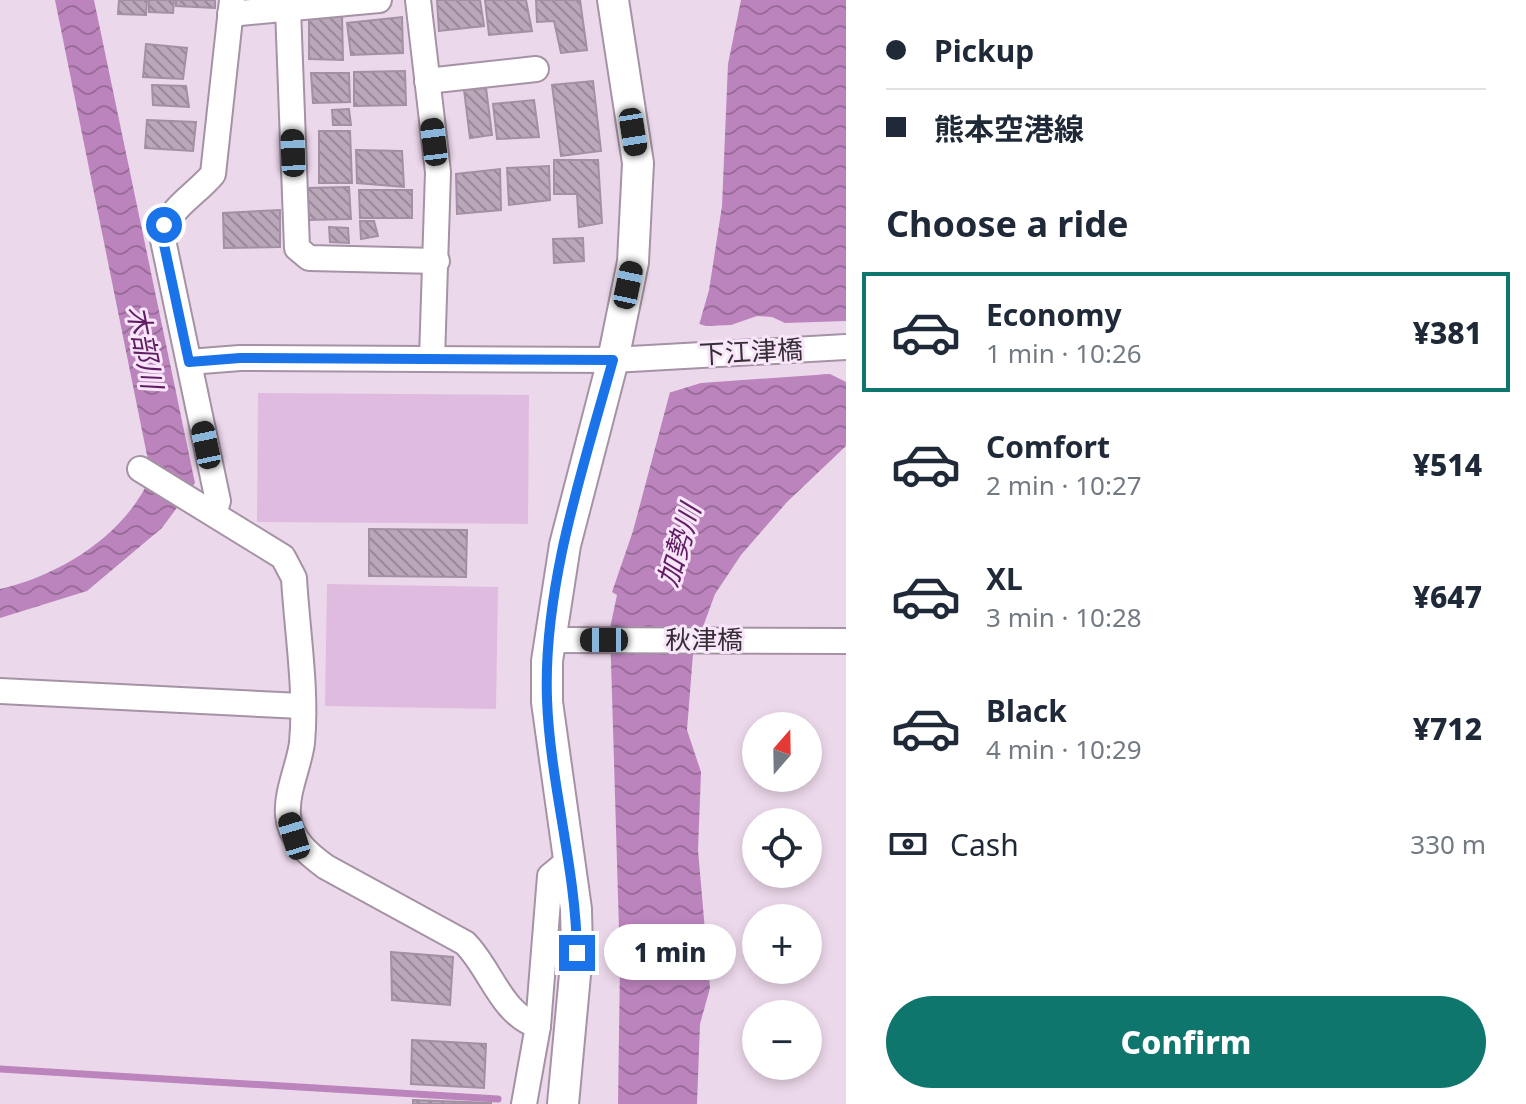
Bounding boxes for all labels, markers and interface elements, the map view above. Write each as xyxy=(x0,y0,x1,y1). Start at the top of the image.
text: Pickup xyxy=(934,30,1034,71)
car xyxy=(617,106,649,158)
text: 熊本空港線 xyxy=(934,108,1084,149)
car xyxy=(419,117,449,167)
car xyxy=(280,129,306,177)
text: Choose a ride xyxy=(886,199,1128,248)
route start xyxy=(146,207,182,243)
car xyxy=(611,259,645,311)
text: Economy xyxy=(986,294,1122,335)
icon: car xyxy=(890,296,962,368)
water label: 木部川 xyxy=(119,302,173,395)
text: ¥381 xyxy=(1413,312,1482,353)
street label: 下江津橋 xyxy=(698,330,804,372)
text: 1 min · 10:26 xyxy=(986,335,1142,371)
car xyxy=(189,419,223,471)
text: Comfort xyxy=(986,426,1110,467)
icon: car xyxy=(890,428,962,500)
text: ¥514 xyxy=(1413,444,1482,485)
text: 2 min · 10:27 xyxy=(986,467,1142,503)
water label: 加勢川 xyxy=(648,496,709,591)
text: XL xyxy=(986,558,1023,599)
icon: car xyxy=(890,560,962,632)
text: ¥647 xyxy=(1413,576,1482,617)
text: 3 min · 10:28 xyxy=(986,599,1142,635)
street label: 秋津橋 xyxy=(665,621,743,657)
car xyxy=(580,628,628,652)
text: Black xyxy=(986,690,1067,731)
icon: car xyxy=(890,692,962,764)
text: ¥712 xyxy=(1413,708,1482,749)
north arrow xyxy=(742,712,822,792)
map controls xyxy=(742,712,822,1080)
text: 4 min · 10:29 xyxy=(986,731,1142,767)
button: locate xyxy=(742,808,822,888)
car xyxy=(276,810,312,862)
icon: cash xyxy=(886,822,930,866)
text: Cash xyxy=(950,824,1019,865)
text: 330 m xyxy=(1410,826,1486,862)
button: + xyxy=(742,904,822,984)
callout: 1 min xyxy=(605,925,737,981)
text: 1 min xyxy=(634,934,706,970)
route end xyxy=(559,935,595,971)
button: Confirm xyxy=(886,996,1486,1088)
button: − xyxy=(742,1000,822,1080)

